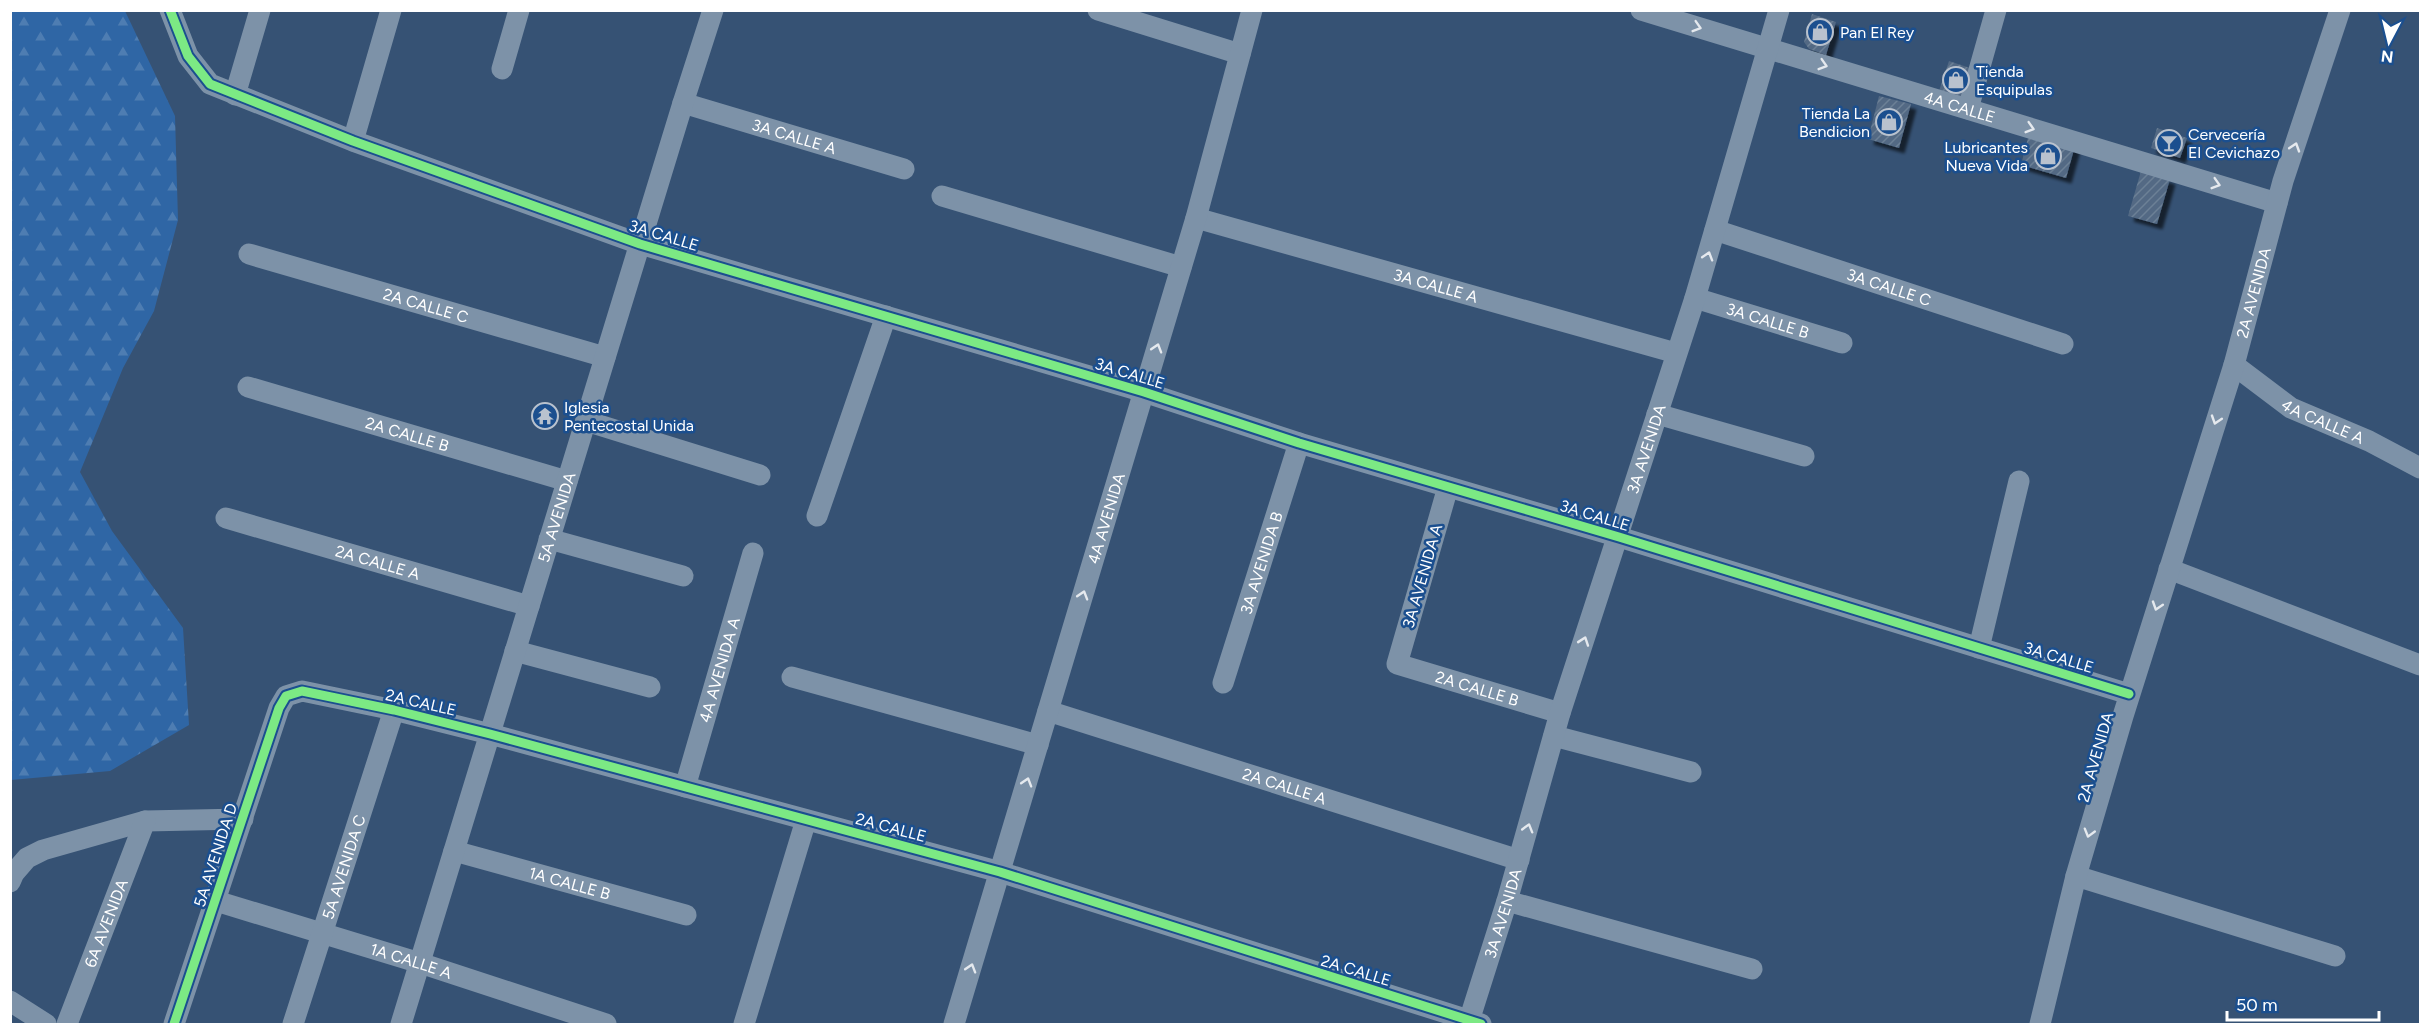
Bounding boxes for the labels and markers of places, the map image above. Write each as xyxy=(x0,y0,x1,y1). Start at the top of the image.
shop icon: Pan El Rey xyxy=(1805,17,1835,47)
place label: Pan El Rey xyxy=(1840,23,1915,42)
place label: Tienda Esquipulas xyxy=(1976,62,2052,99)
shop icon: Tienda Esquipulas xyxy=(1941,65,1971,95)
place label: Tienda La Bendicion xyxy=(1799,104,1870,141)
shop icon: Tienda La Bendicion xyxy=(1874,107,1904,137)
place label: Cervecería El Cevichazo xyxy=(2188,125,2280,162)
bar icon: Cervecería El Cevichazo xyxy=(2154,128,2184,158)
place label: Lubricantes Nueva Vida xyxy=(1944,138,2028,175)
shop icon: Lubricantes Nueva Vida xyxy=(2033,141,2063,171)
place label: Iglesia Pentecostal Unida xyxy=(564,398,694,435)
temple icon: Iglesia Pentecostal Unida xyxy=(530,401,560,431)

